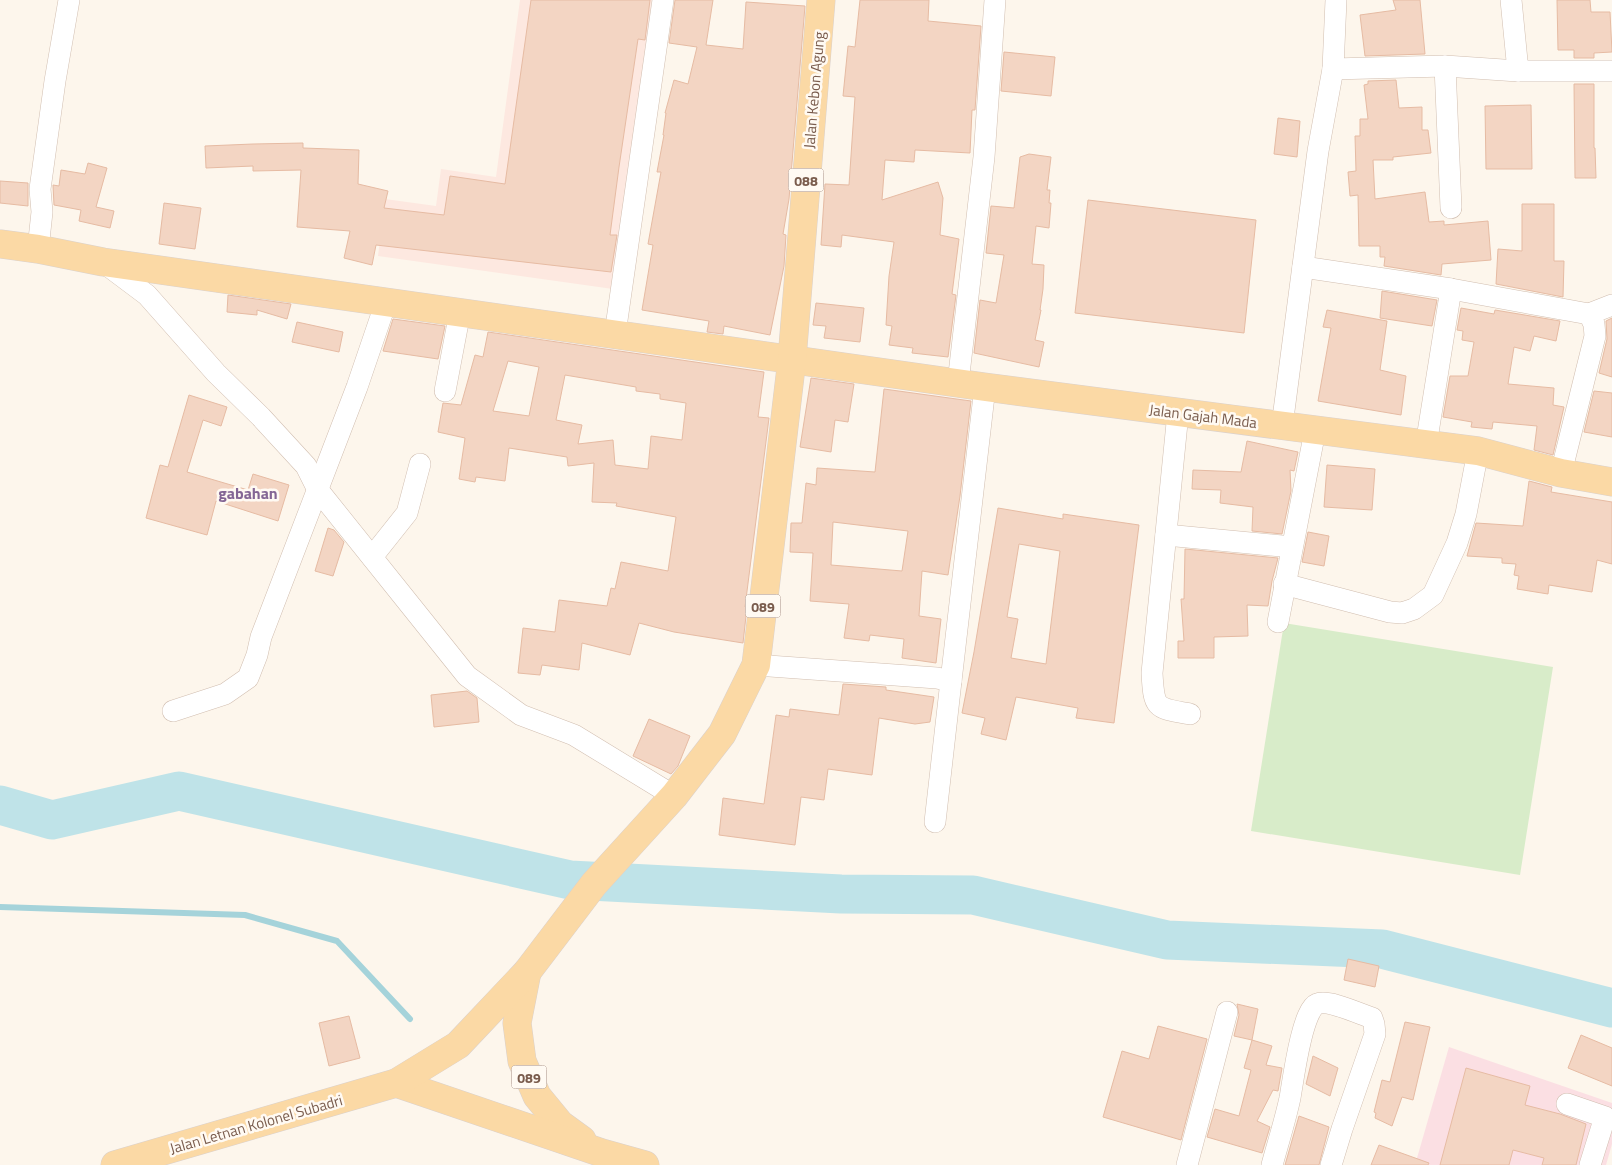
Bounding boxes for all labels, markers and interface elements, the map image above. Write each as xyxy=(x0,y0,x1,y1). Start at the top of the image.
street label: Jalan Kebon Agung xyxy=(797,30,831,150)
road number: 088 xyxy=(788,168,824,192)
street label: Jalan Gajah Mada xyxy=(1148,398,1259,434)
district label: gabahan xyxy=(218,481,278,505)
road number: 089 xyxy=(746,594,780,618)
road number: 089 xyxy=(512,1066,546,1088)
street label: Jalan Letnan Kolonel Subadri xyxy=(167,1088,345,1160)

